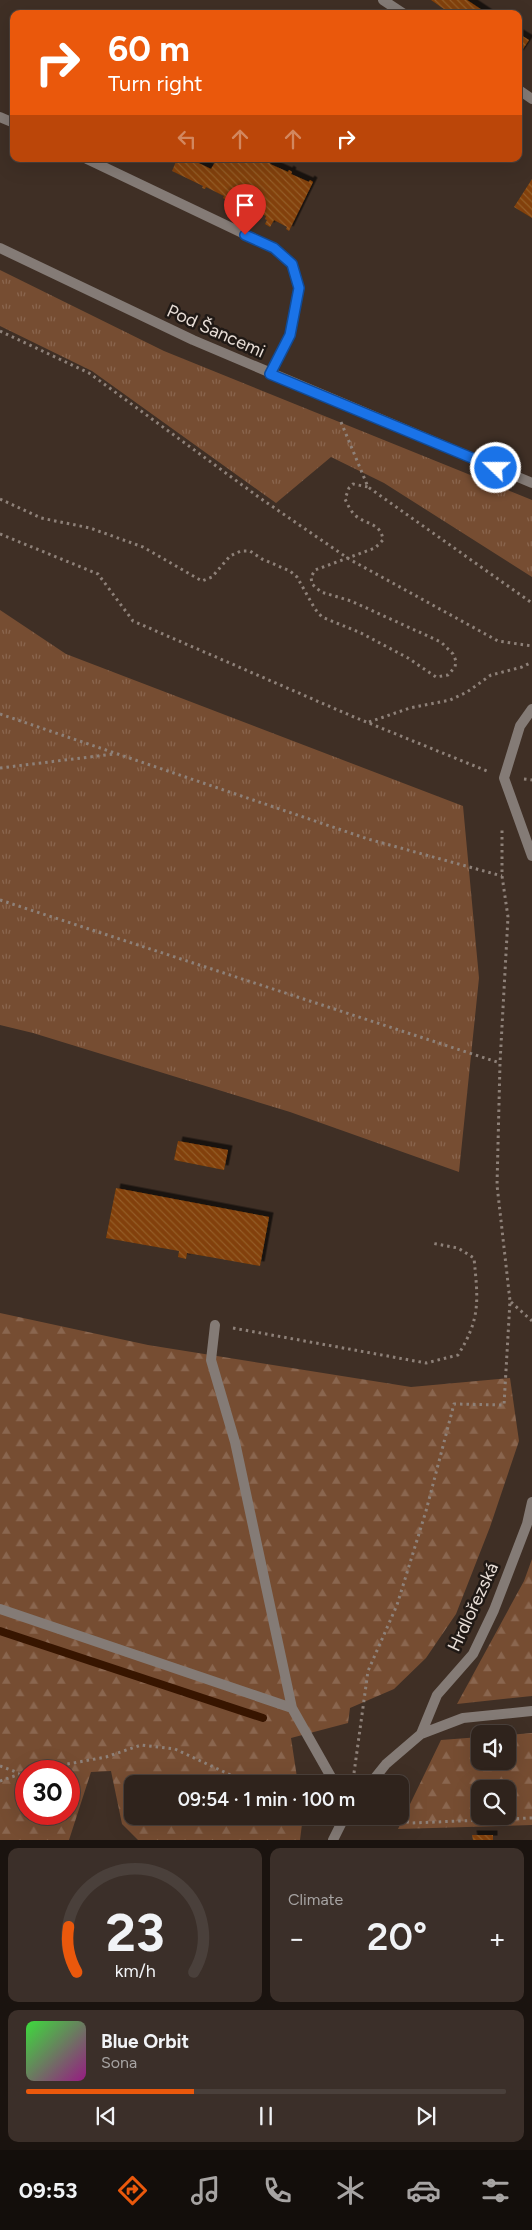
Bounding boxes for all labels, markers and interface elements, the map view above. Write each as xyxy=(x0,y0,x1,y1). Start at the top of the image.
text: 60 m xyxy=(108,28,190,70)
icon: right xyxy=(25,30,90,95)
text: Turn right xyxy=(108,70,203,97)
icon: left xyxy=(173,125,201,153)
icon: ahead xyxy=(226,125,254,153)
icon: ahead xyxy=(279,125,307,153)
icon: right xyxy=(332,125,360,153)
pin xyxy=(224,184,266,235)
icon: arrive xyxy=(231,191,259,219)
street label: Pod Šancemi xyxy=(164,300,268,362)
position arrow xyxy=(469,441,521,493)
street label: Hrdlořezská xyxy=(443,1559,503,1655)
map controls xyxy=(471,1725,516,1825)
button: sound xyxy=(471,1725,516,1770)
speed limit sign: 30 xyxy=(15,1760,80,1825)
button: search xyxy=(471,1780,516,1825)
text: 09:54 · 1 min · 100 m xyxy=(178,1788,355,1811)
text: Climate xyxy=(288,1890,343,1909)
text: 23 xyxy=(105,1902,165,1964)
text: 20° xyxy=(367,1914,427,1960)
text: − xyxy=(288,1921,305,1955)
text: + xyxy=(489,1921,506,1955)
text: km/h xyxy=(115,1960,155,1981)
text: Blue Orbit xyxy=(101,2030,189,2053)
text: Sona xyxy=(101,2053,137,2072)
icon: previous xyxy=(92,2102,120,2130)
icon: pause xyxy=(252,2102,280,2130)
icon: next xyxy=(412,2102,440,2130)
icon: directions xyxy=(115,2173,150,2208)
icon: music xyxy=(188,2173,223,2208)
icon: phone xyxy=(260,2173,295,2208)
icon: climate xyxy=(333,2173,368,2208)
icon: car xyxy=(406,2173,441,2208)
icon: filters xyxy=(478,2173,513,2208)
text: 09:53 xyxy=(19,2177,77,2204)

